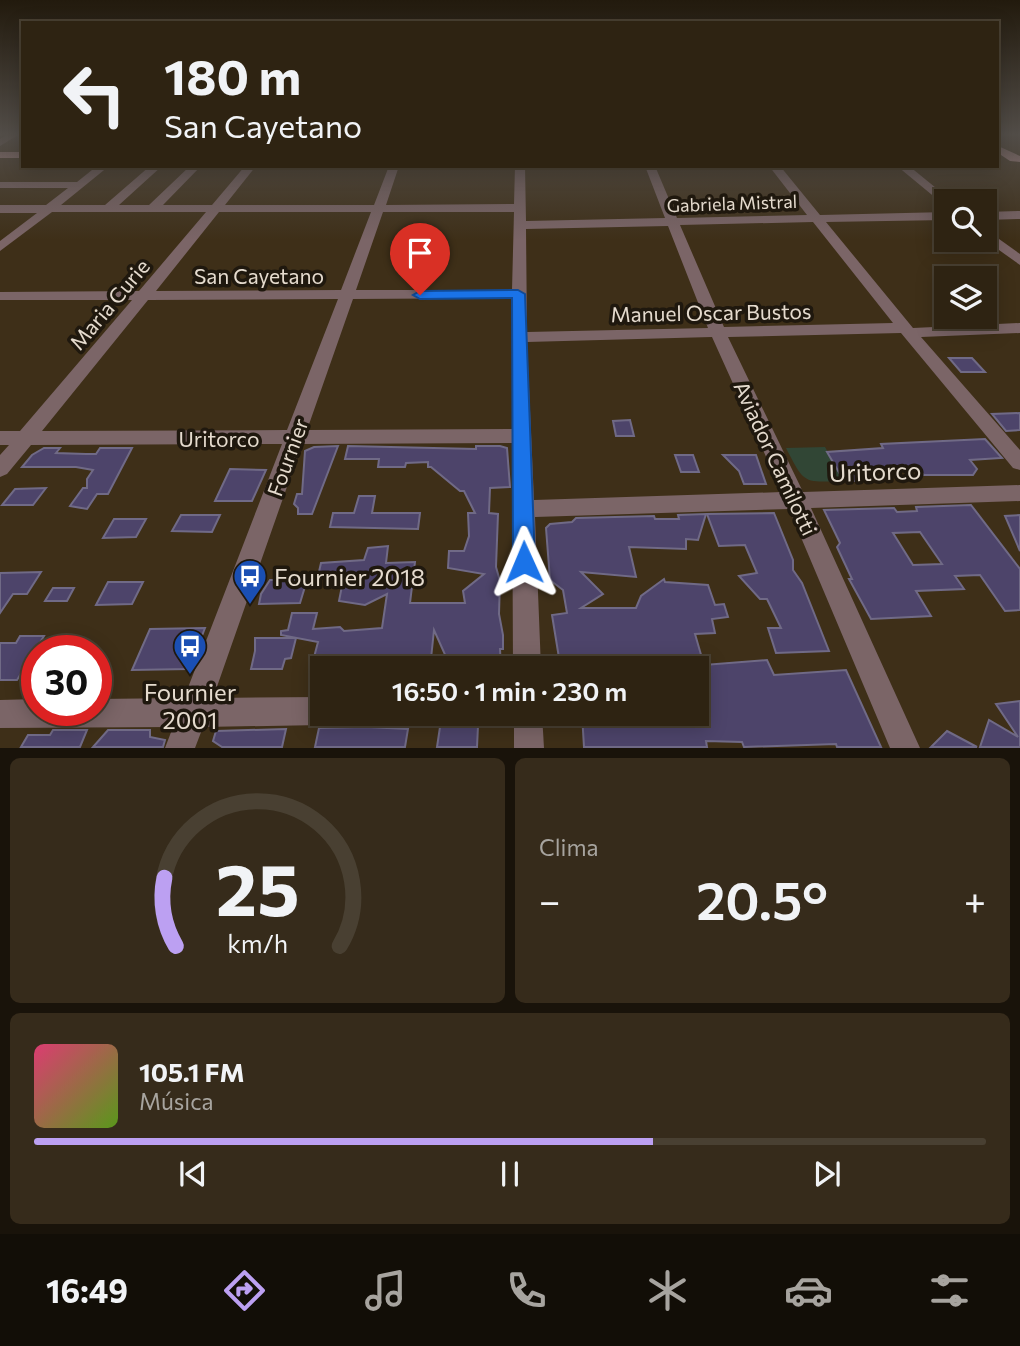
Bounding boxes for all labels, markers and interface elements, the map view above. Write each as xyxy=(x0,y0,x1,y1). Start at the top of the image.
text: 180 m xyxy=(164,45,301,105)
icon: left xyxy=(49,49,140,140)
text: San Cayetano xyxy=(164,105,362,145)
map controls xyxy=(934,189,997,329)
button: search xyxy=(934,189,997,252)
street label: Gabriela Mistral xyxy=(666,190,798,216)
pin xyxy=(390,223,450,295)
icon: arrive xyxy=(401,234,439,272)
street label: Maria Curie xyxy=(64,254,154,354)
street label: San Cayetano xyxy=(194,263,324,288)
button: layers xyxy=(934,266,997,329)
street label: Manuel Oscar Bustos xyxy=(610,298,812,326)
street label: Aviador Camilotti xyxy=(729,377,823,539)
street label: Fournier xyxy=(261,415,313,499)
street label: Uritorco xyxy=(178,426,260,451)
street label: Uritorco xyxy=(828,455,922,487)
position arrow xyxy=(487,525,561,599)
bus stop icon: Fournier 2018 xyxy=(231,557,269,606)
place label: Fournier 2018 xyxy=(274,562,425,591)
bus stop icon: Fournier 2001 xyxy=(171,627,209,676)
speed limit sign: 30 xyxy=(21,635,112,726)
text: 16:50 · 1 min · 230 m xyxy=(392,675,627,706)
place label: Fournier 2001 xyxy=(144,677,237,734)
text: Clima xyxy=(539,833,599,861)
text: 25 xyxy=(216,843,299,932)
text: 20.5° xyxy=(696,867,828,931)
text: − xyxy=(539,876,561,923)
text: + xyxy=(964,876,986,923)
text: km/h xyxy=(227,928,288,958)
text: 105.1 FM xyxy=(139,1056,245,1087)
text: Música xyxy=(139,1087,214,1115)
icon: previous xyxy=(174,1155,212,1193)
icon: pause xyxy=(491,1155,529,1193)
icon: next xyxy=(808,1155,846,1193)
icon: directions xyxy=(220,1266,269,1315)
icon: music xyxy=(361,1266,410,1315)
icon: phone xyxy=(502,1266,551,1315)
icon: climate xyxy=(643,1266,692,1315)
icon: car xyxy=(784,1266,833,1315)
icon: filters xyxy=(925,1266,974,1315)
text: 16:49 xyxy=(46,1270,128,1310)

